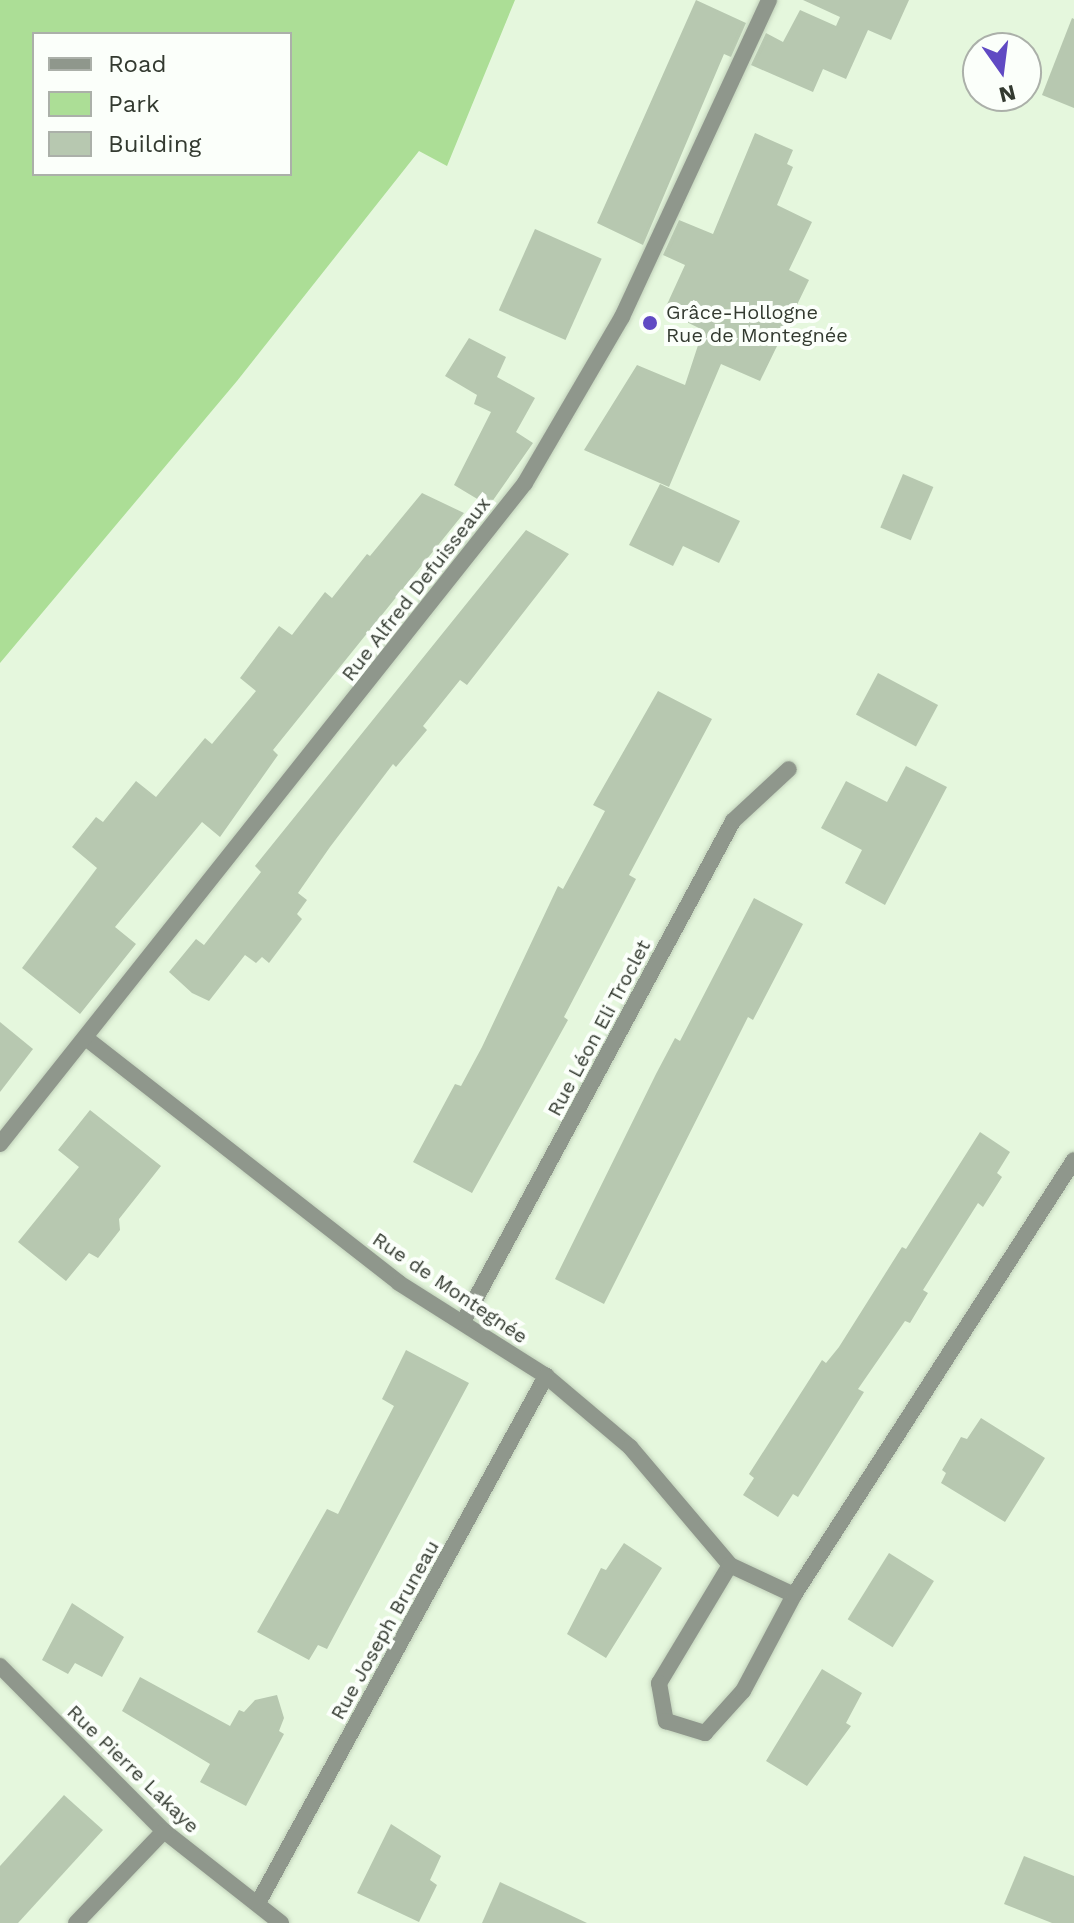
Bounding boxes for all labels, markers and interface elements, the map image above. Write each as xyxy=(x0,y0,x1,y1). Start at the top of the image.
legend xyxy=(32,32,292,176)
north arrow xyxy=(962,32,1042,112)
text: Road xyxy=(108,50,167,78)
text: N xyxy=(997,80,1018,108)
text: Park xyxy=(108,90,160,118)
text: Building xyxy=(108,130,201,158)
place label: Grâce-Hollogne Rue de Montegnée xyxy=(666,300,848,347)
marker: Grâce-Hollogne Rue de Montegnée xyxy=(641,314,659,332)
street label: Rue Alfred Defuisseaux xyxy=(336,492,496,686)
street label: Rue Léon Eli Troclet xyxy=(542,936,656,1120)
street label: Rue de Montegnée xyxy=(368,1227,532,1349)
street label: Rue Joseph Bruneau xyxy=(326,1536,444,1724)
street label: Rue Pierre Lakaye xyxy=(62,1700,204,1838)

